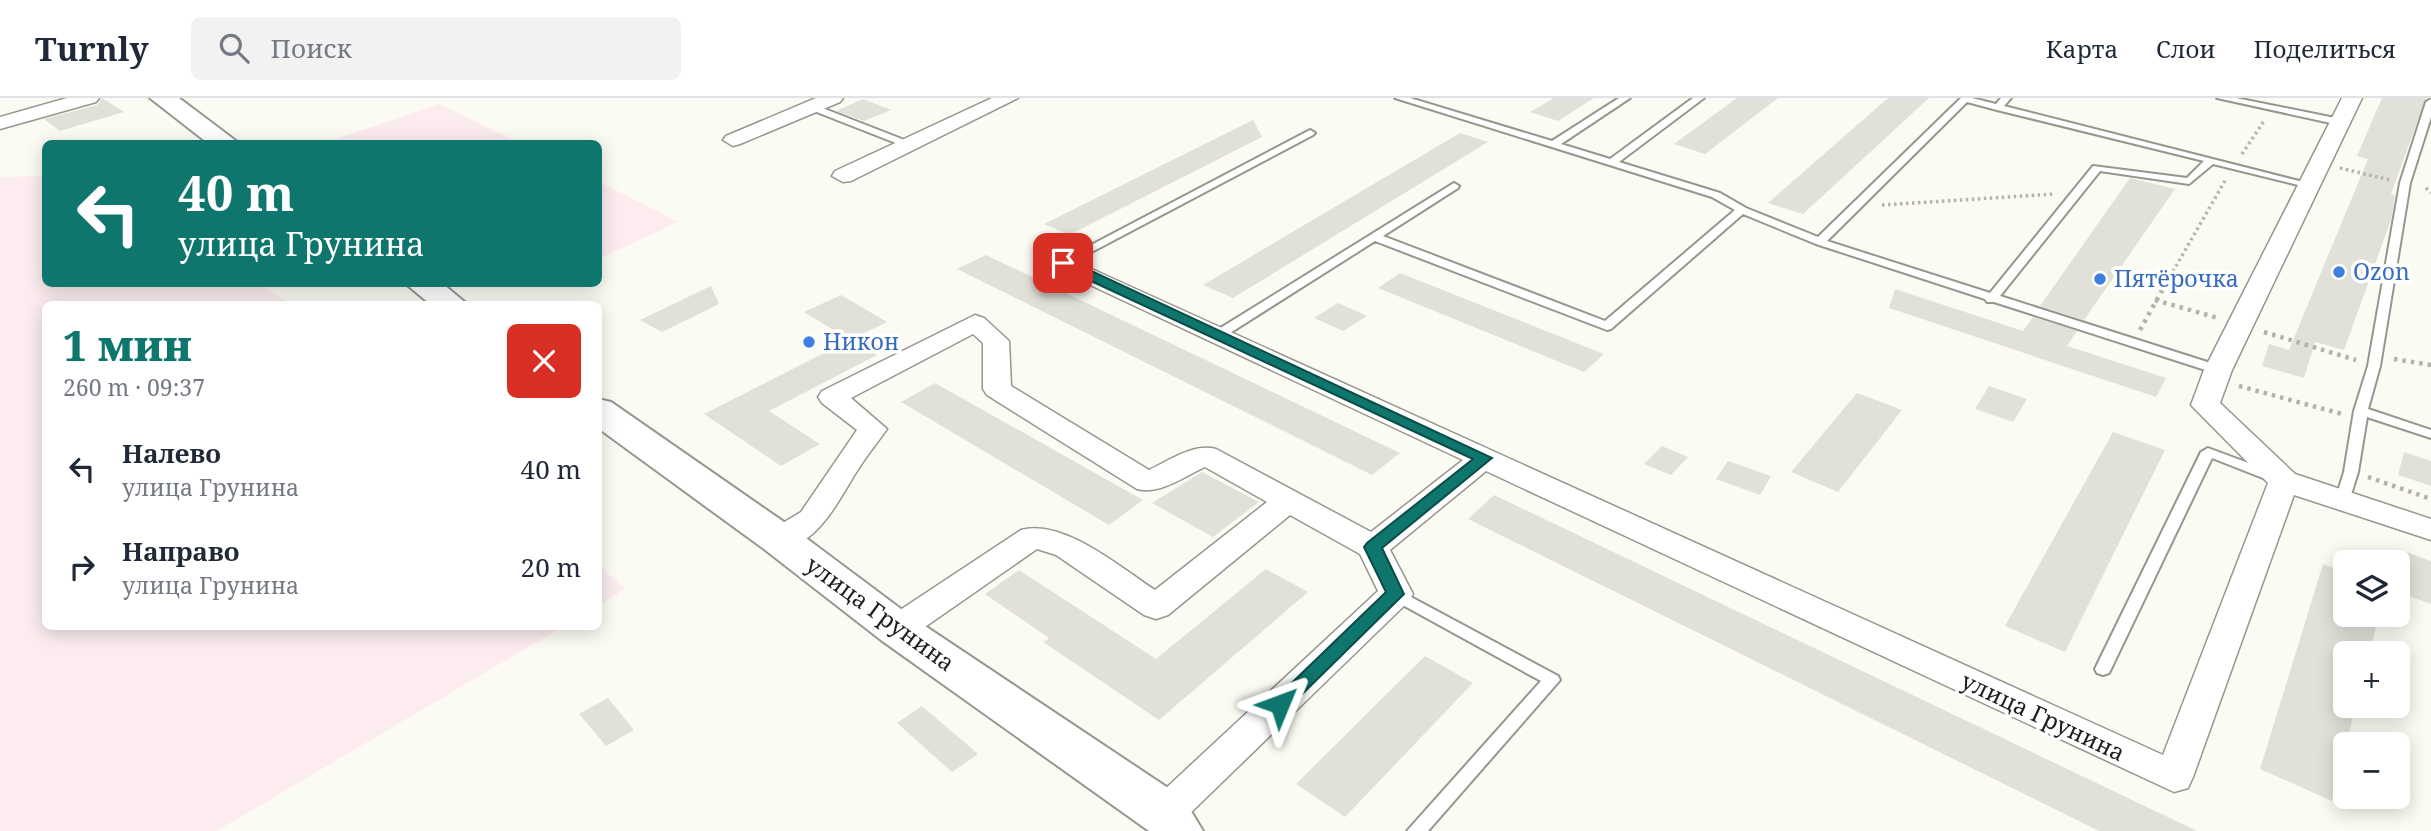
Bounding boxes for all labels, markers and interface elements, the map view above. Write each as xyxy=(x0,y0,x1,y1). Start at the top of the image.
search box xyxy=(191,17,681,80)
text: Turnly xyxy=(35,26,149,71)
icon: search xyxy=(215,29,253,67)
text: Поиск xyxy=(271,30,352,66)
text: Карта xyxy=(2046,32,2118,65)
text: Слои xyxy=(2156,32,2216,65)
text: Поделиться xyxy=(2254,32,2396,65)
text: 40 m xyxy=(178,159,294,225)
icon: left xyxy=(63,168,154,259)
text: улица Грунина xyxy=(178,222,425,265)
pin xyxy=(1033,233,1093,293)
icon: arrive xyxy=(1044,244,1082,282)
place label: Ozon xyxy=(2353,255,2410,287)
place label: Пятёрочка xyxy=(2114,262,2239,294)
marker: Ozon xyxy=(2331,264,2347,280)
marker: Пятёрочка xyxy=(2092,271,2108,287)
text: 1 мин xyxy=(63,316,192,373)
button: close xyxy=(507,324,581,398)
place label: Никон xyxy=(823,325,899,357)
marker: Никон xyxy=(801,334,817,350)
text: 260 m · 09:37 xyxy=(63,371,205,403)
text: Налево xyxy=(122,435,221,471)
icon: left xyxy=(63,450,101,488)
text: 40 m xyxy=(521,451,581,487)
text: улица Грунина xyxy=(122,471,299,503)
text: Направо xyxy=(122,533,240,569)
icon: right xyxy=(63,548,101,586)
street label: улица Грунина xyxy=(800,548,962,678)
text: 20 m xyxy=(521,549,581,585)
map controls xyxy=(2333,550,2410,809)
button: layers xyxy=(2333,550,2410,627)
text: улица Грунина xyxy=(122,569,299,601)
button: + xyxy=(2333,641,2410,718)
street label: улица Грунина xyxy=(1956,664,2130,768)
position arrow xyxy=(1243,667,1317,741)
button: − xyxy=(2333,732,2410,809)

